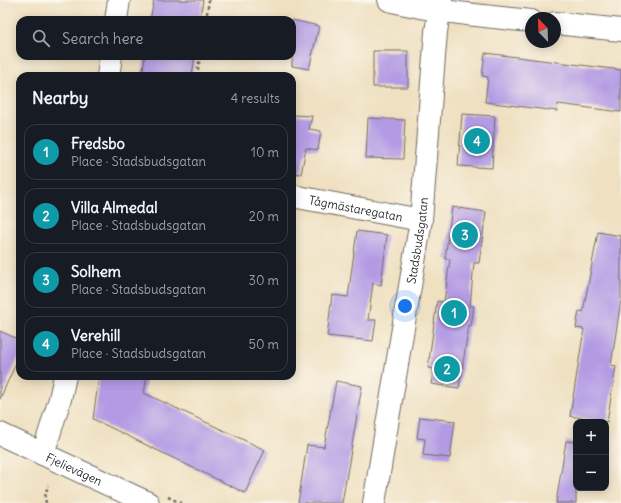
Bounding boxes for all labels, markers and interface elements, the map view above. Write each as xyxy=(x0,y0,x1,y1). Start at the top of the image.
north arrow xyxy=(525,12,561,48)
search box xyxy=(16,16,296,60)
icon: search xyxy=(30,27,52,49)
text: Search here xyxy=(62,29,143,48)
text: Nearby xyxy=(32,87,88,109)
text: 4 results xyxy=(231,90,280,107)
pin: 4 xyxy=(464,126,490,156)
text: Fredsbo xyxy=(71,134,125,153)
text: 1 xyxy=(43,144,49,161)
text: 10 m xyxy=(251,144,279,161)
text: Place · Stadsbudsgatan xyxy=(71,153,206,170)
street label: Tågmästaregatan xyxy=(308,192,404,224)
street label: Stadsbudsgatan xyxy=(403,197,430,285)
text: Villa Almedal xyxy=(71,198,158,217)
text: 2 xyxy=(42,208,50,225)
text: 20 m xyxy=(249,208,279,225)
text: Place · Stadsbudsgatan xyxy=(71,217,206,234)
pin: 3 xyxy=(452,220,478,250)
text: Solhem xyxy=(71,262,121,281)
text: 3 xyxy=(42,272,50,289)
text: 30 m xyxy=(249,272,279,289)
text: Place · Stadsbudsgatan xyxy=(71,281,206,298)
your location xyxy=(395,296,415,316)
pin: 1 xyxy=(441,298,467,328)
text: Verehill xyxy=(71,326,120,345)
text: 4 xyxy=(42,336,50,353)
text: 50 m xyxy=(248,336,279,353)
text: Place · Stadsbudsgatan xyxy=(71,345,206,362)
pin: 2 xyxy=(434,354,460,384)
map controls xyxy=(573,419,609,491)
button: + xyxy=(573,419,609,455)
street label: Fjelievägen xyxy=(44,449,105,488)
button: − xyxy=(573,455,609,491)

